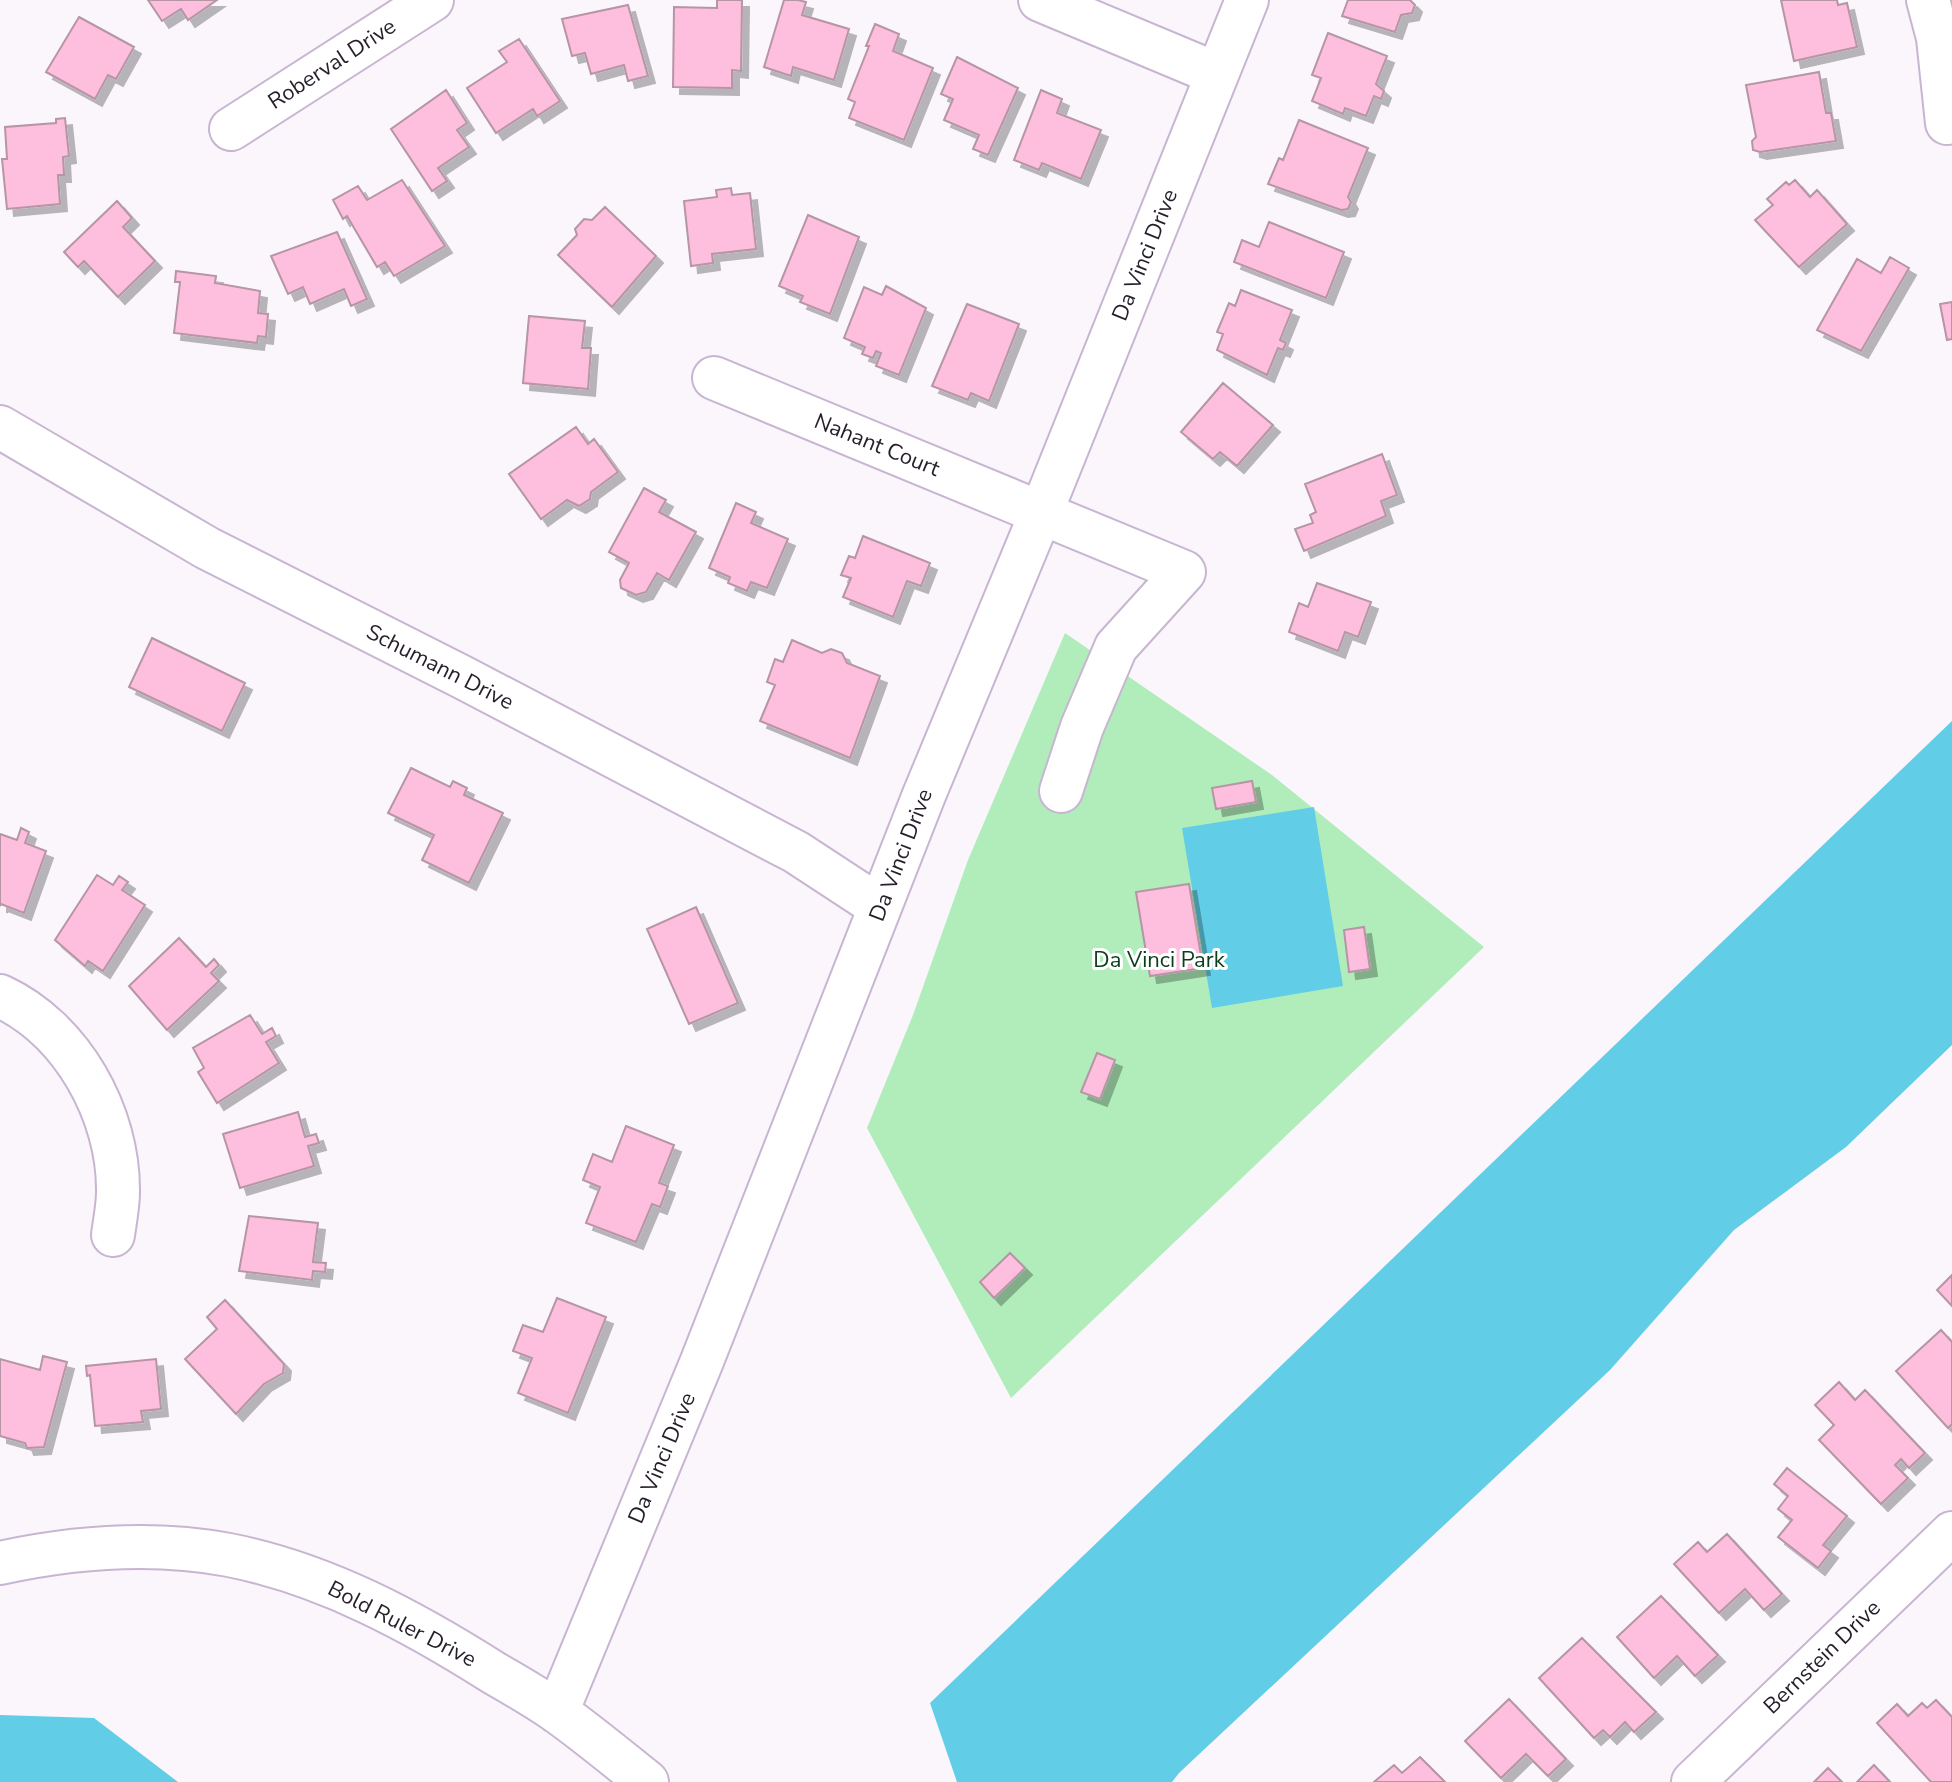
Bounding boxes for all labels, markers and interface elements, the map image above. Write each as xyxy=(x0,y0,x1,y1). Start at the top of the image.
street label: Roberval Drive xyxy=(262,11,402,117)
street label: Da Vinci Drive xyxy=(1105,185,1185,325)
street label: Nahant Court xyxy=(810,406,944,484)
street label: Schumann Drive xyxy=(361,617,519,717)
street label: Da Vinci Drive xyxy=(862,784,940,926)
park label: Da Vinci Park xyxy=(1093,945,1226,975)
street label: Da Vinci Drive xyxy=(621,1388,703,1528)
street label: Bold Ruler Drive xyxy=(323,1574,481,1674)
street label: Bernstein Drive xyxy=(1757,1593,1887,1721)

